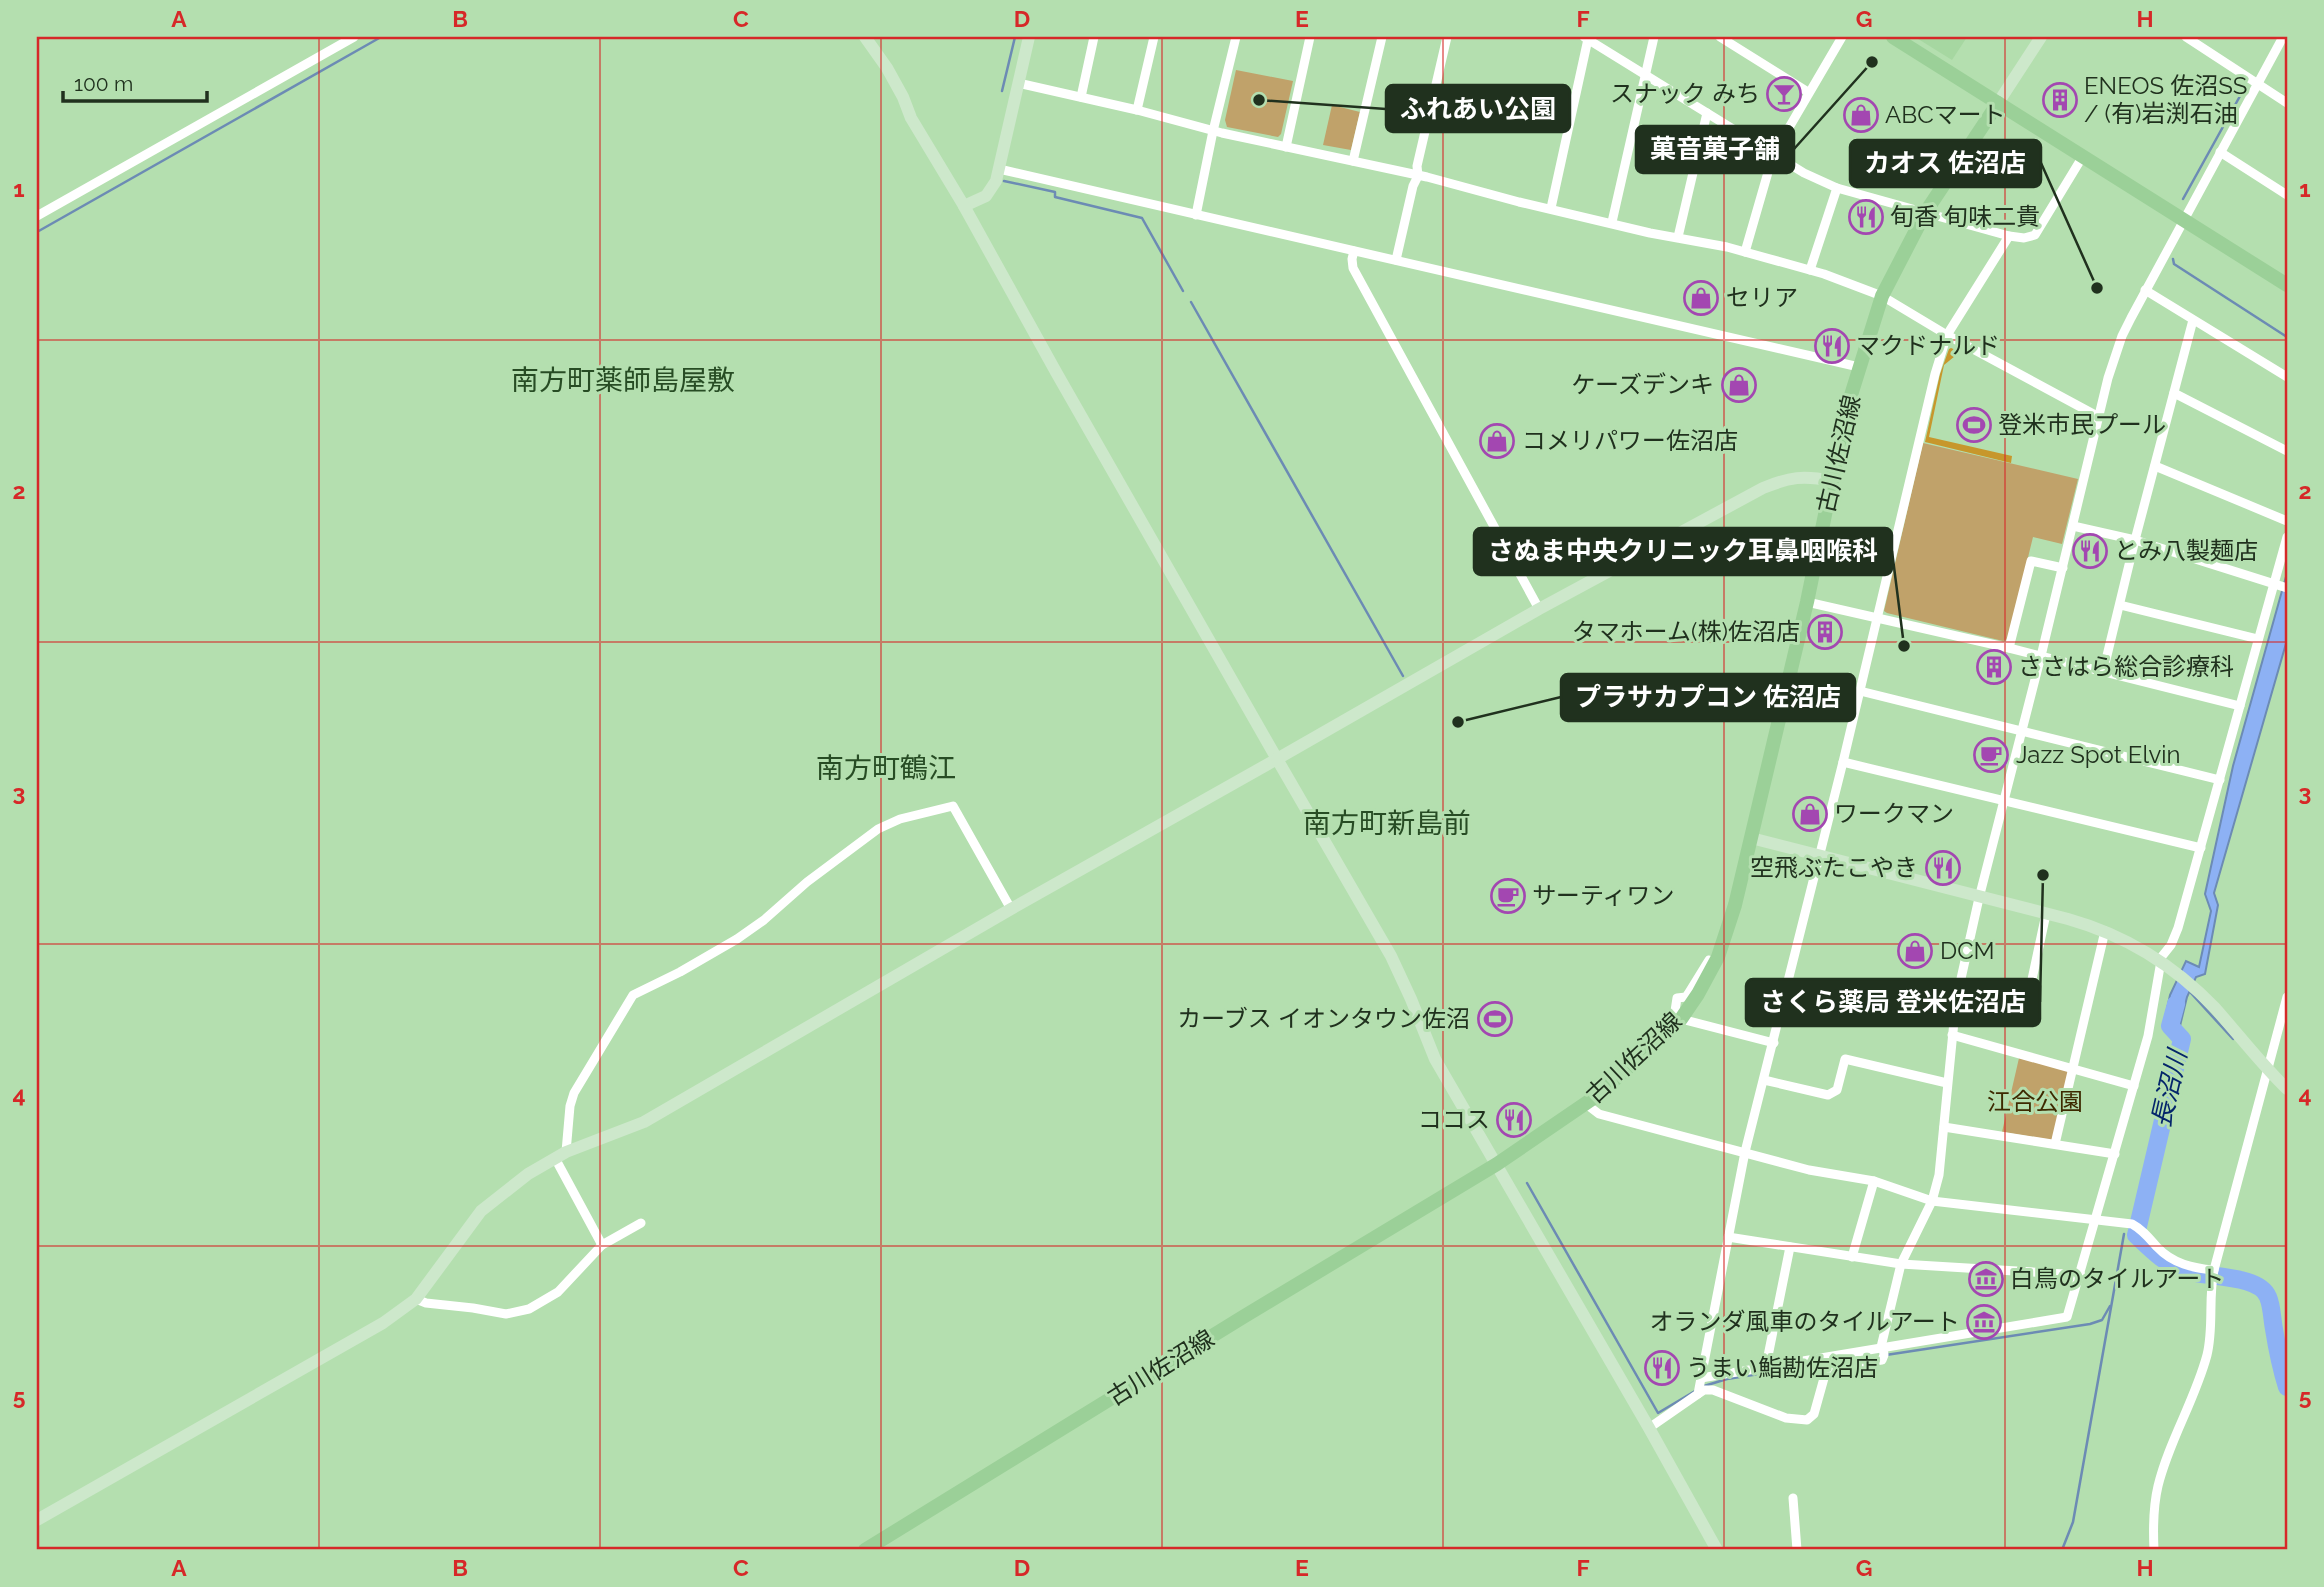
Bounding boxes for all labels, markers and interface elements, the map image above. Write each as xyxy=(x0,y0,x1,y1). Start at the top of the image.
text: A xyxy=(171,5,187,32)
text: B xyxy=(452,5,468,32)
text: C xyxy=(733,5,749,32)
text: D xyxy=(1014,5,1030,32)
text: E xyxy=(1295,5,1309,32)
text: F xyxy=(1576,5,1590,32)
text: G xyxy=(1856,5,1872,32)
text: H xyxy=(2136,5,2154,32)
scale bar xyxy=(63,60,206,104)
text: 100 m xyxy=(74,71,133,96)
place label: ENEOS 佐沼SS / (有)岩渕石油 xyxy=(2084,71,2247,128)
bar icon: スナック みち xyxy=(1765,75,1803,113)
place label: スナック みち xyxy=(1610,79,1760,108)
building icon: ENEOS 佐沼SS / (有)岩渕石油 xyxy=(2041,81,2079,119)
callout: ふれあい公園 xyxy=(1386,85,1570,132)
text: ふれあい公園 xyxy=(1400,94,1556,124)
shop icon: ABCマート xyxy=(1842,96,1880,134)
place label: ABCマート xyxy=(1885,100,2006,129)
callout: 菓音菓子舗 xyxy=(1636,126,1794,173)
text: 菓音菓子舗 xyxy=(1650,134,1780,164)
callout: カオス 佐沼店 xyxy=(1850,140,2041,187)
text: カオス 佐沼店 xyxy=(1864,148,2026,178)
text: 1 xyxy=(13,175,25,202)
text: 1 xyxy=(2299,175,2311,202)
restaurant icon: 旬香 旬味二貴 xyxy=(1847,198,1885,236)
place label: 旬香 旬味二貴 xyxy=(1890,202,2040,231)
shop icon: セリア xyxy=(1682,279,1720,317)
place label: セリア xyxy=(1726,283,1798,312)
restaurant icon: マクドナルド xyxy=(1813,327,1851,365)
place label: マクドナルド xyxy=(1856,331,2000,360)
district label: 南方町薬師島屋敷 xyxy=(511,364,735,397)
shop icon: ケーズデンキ xyxy=(1720,366,1758,404)
place label: ケーズデンキ xyxy=(1571,370,1714,399)
street label: 古川佐沼線 xyxy=(1811,392,1866,516)
sports icon: 登米市民プール xyxy=(1955,406,1993,444)
place label: 登米市民プール xyxy=(1998,410,2166,439)
shop icon: コメリパワー佐沼店 xyxy=(1478,422,1516,460)
place label: コメリパワー佐沼店 xyxy=(1522,426,1738,455)
text: 2 xyxy=(13,477,25,504)
text: 2 xyxy=(2299,477,2311,504)
callout: さぬま中央クリニック耳鼻咽喉科 xyxy=(1474,528,1892,575)
restaurant icon: とみ八製麺店 xyxy=(2071,532,2109,570)
text: さぬま中央クリニック耳鼻咽喉科 xyxy=(1488,536,1878,566)
place label: とみ八製麺店 xyxy=(2114,536,2258,565)
building icon: タマホーム(株)佐沼店 xyxy=(1806,613,1844,651)
place label: タマホーム(株)佐沼店 xyxy=(1572,617,1800,646)
building icon: ささはら総合診療科 xyxy=(1975,648,2013,686)
place label: ささはら総合診療科 xyxy=(2018,652,2234,681)
callout: プラサカプコン 佐沼店 xyxy=(1561,674,1855,721)
text: プラサカプコン 佐沼店 xyxy=(1575,682,1841,712)
cafe icon: Jazz Spot Elvin xyxy=(1972,736,2010,774)
place label: Jazz Spot Elvin xyxy=(2016,740,2181,769)
district label: 南方町鶴江 xyxy=(816,752,956,785)
text: 3 xyxy=(13,779,25,806)
text: 3 xyxy=(2299,779,2311,806)
shop icon: ワークマン xyxy=(1791,795,1829,833)
place label: ワークマン xyxy=(1834,799,1954,828)
district label: 南方町新島前 xyxy=(1303,807,1471,840)
restaurant icon: 空飛ぶたこやき xyxy=(1924,849,1962,887)
place label: 空飛ぶたこやき xyxy=(1750,853,1918,882)
cafe icon: サーティワン xyxy=(1489,877,1527,915)
place label: サーティワン xyxy=(1532,881,1675,910)
shop icon: DCM xyxy=(1896,932,1934,970)
place label: DCM xyxy=(1940,936,1995,965)
callout: さくら薬局 登米佐沼店 xyxy=(1746,979,2040,1026)
text: さくら薬局 登米佐沼店 xyxy=(1760,987,2026,1017)
sports icon: カーブス イオンタウン佐沼 xyxy=(1476,1000,1514,1038)
place label: カーブス イオンタウン佐沼 xyxy=(1177,1004,1470,1033)
street label: 古川佐沼線 xyxy=(1580,1006,1687,1109)
water label: 長沼川 xyxy=(2146,1045,2193,1130)
text: 4 xyxy=(12,1081,26,1108)
text: 4 xyxy=(2298,1081,2312,1108)
park label: 江合公園 xyxy=(1987,1087,2083,1116)
restaurant icon: ココス xyxy=(1495,1101,1533,1139)
place label: ココス xyxy=(1418,1105,1490,1134)
museum icon: 白鳥のタイルアート xyxy=(1967,1260,2005,1298)
place label: 白鳥のタイルアート xyxy=(2010,1264,2225,1293)
museum icon: オランダ風車のタイルアート xyxy=(1965,1303,2003,1341)
place label: オランダ風車のタイルアート xyxy=(1649,1307,1960,1336)
street label: 古川佐沼線 xyxy=(1102,1323,1219,1412)
restaurant icon: うまい鮨勘佐沼店 xyxy=(1643,1349,1681,1387)
place label: うまい鮨勘佐沼店 xyxy=(1686,1353,1878,1382)
text: 5 xyxy=(13,1383,26,1410)
text: 5 xyxy=(2299,1383,2312,1410)
text: A xyxy=(171,1554,187,1581)
text: B xyxy=(452,1554,468,1581)
text: C xyxy=(733,1554,749,1581)
text: D xyxy=(1014,1554,1030,1581)
text: E xyxy=(1295,1554,1309,1581)
text: F xyxy=(1576,1554,1590,1581)
text: G xyxy=(1856,1554,1872,1581)
text: H xyxy=(2136,1554,2154,1581)

